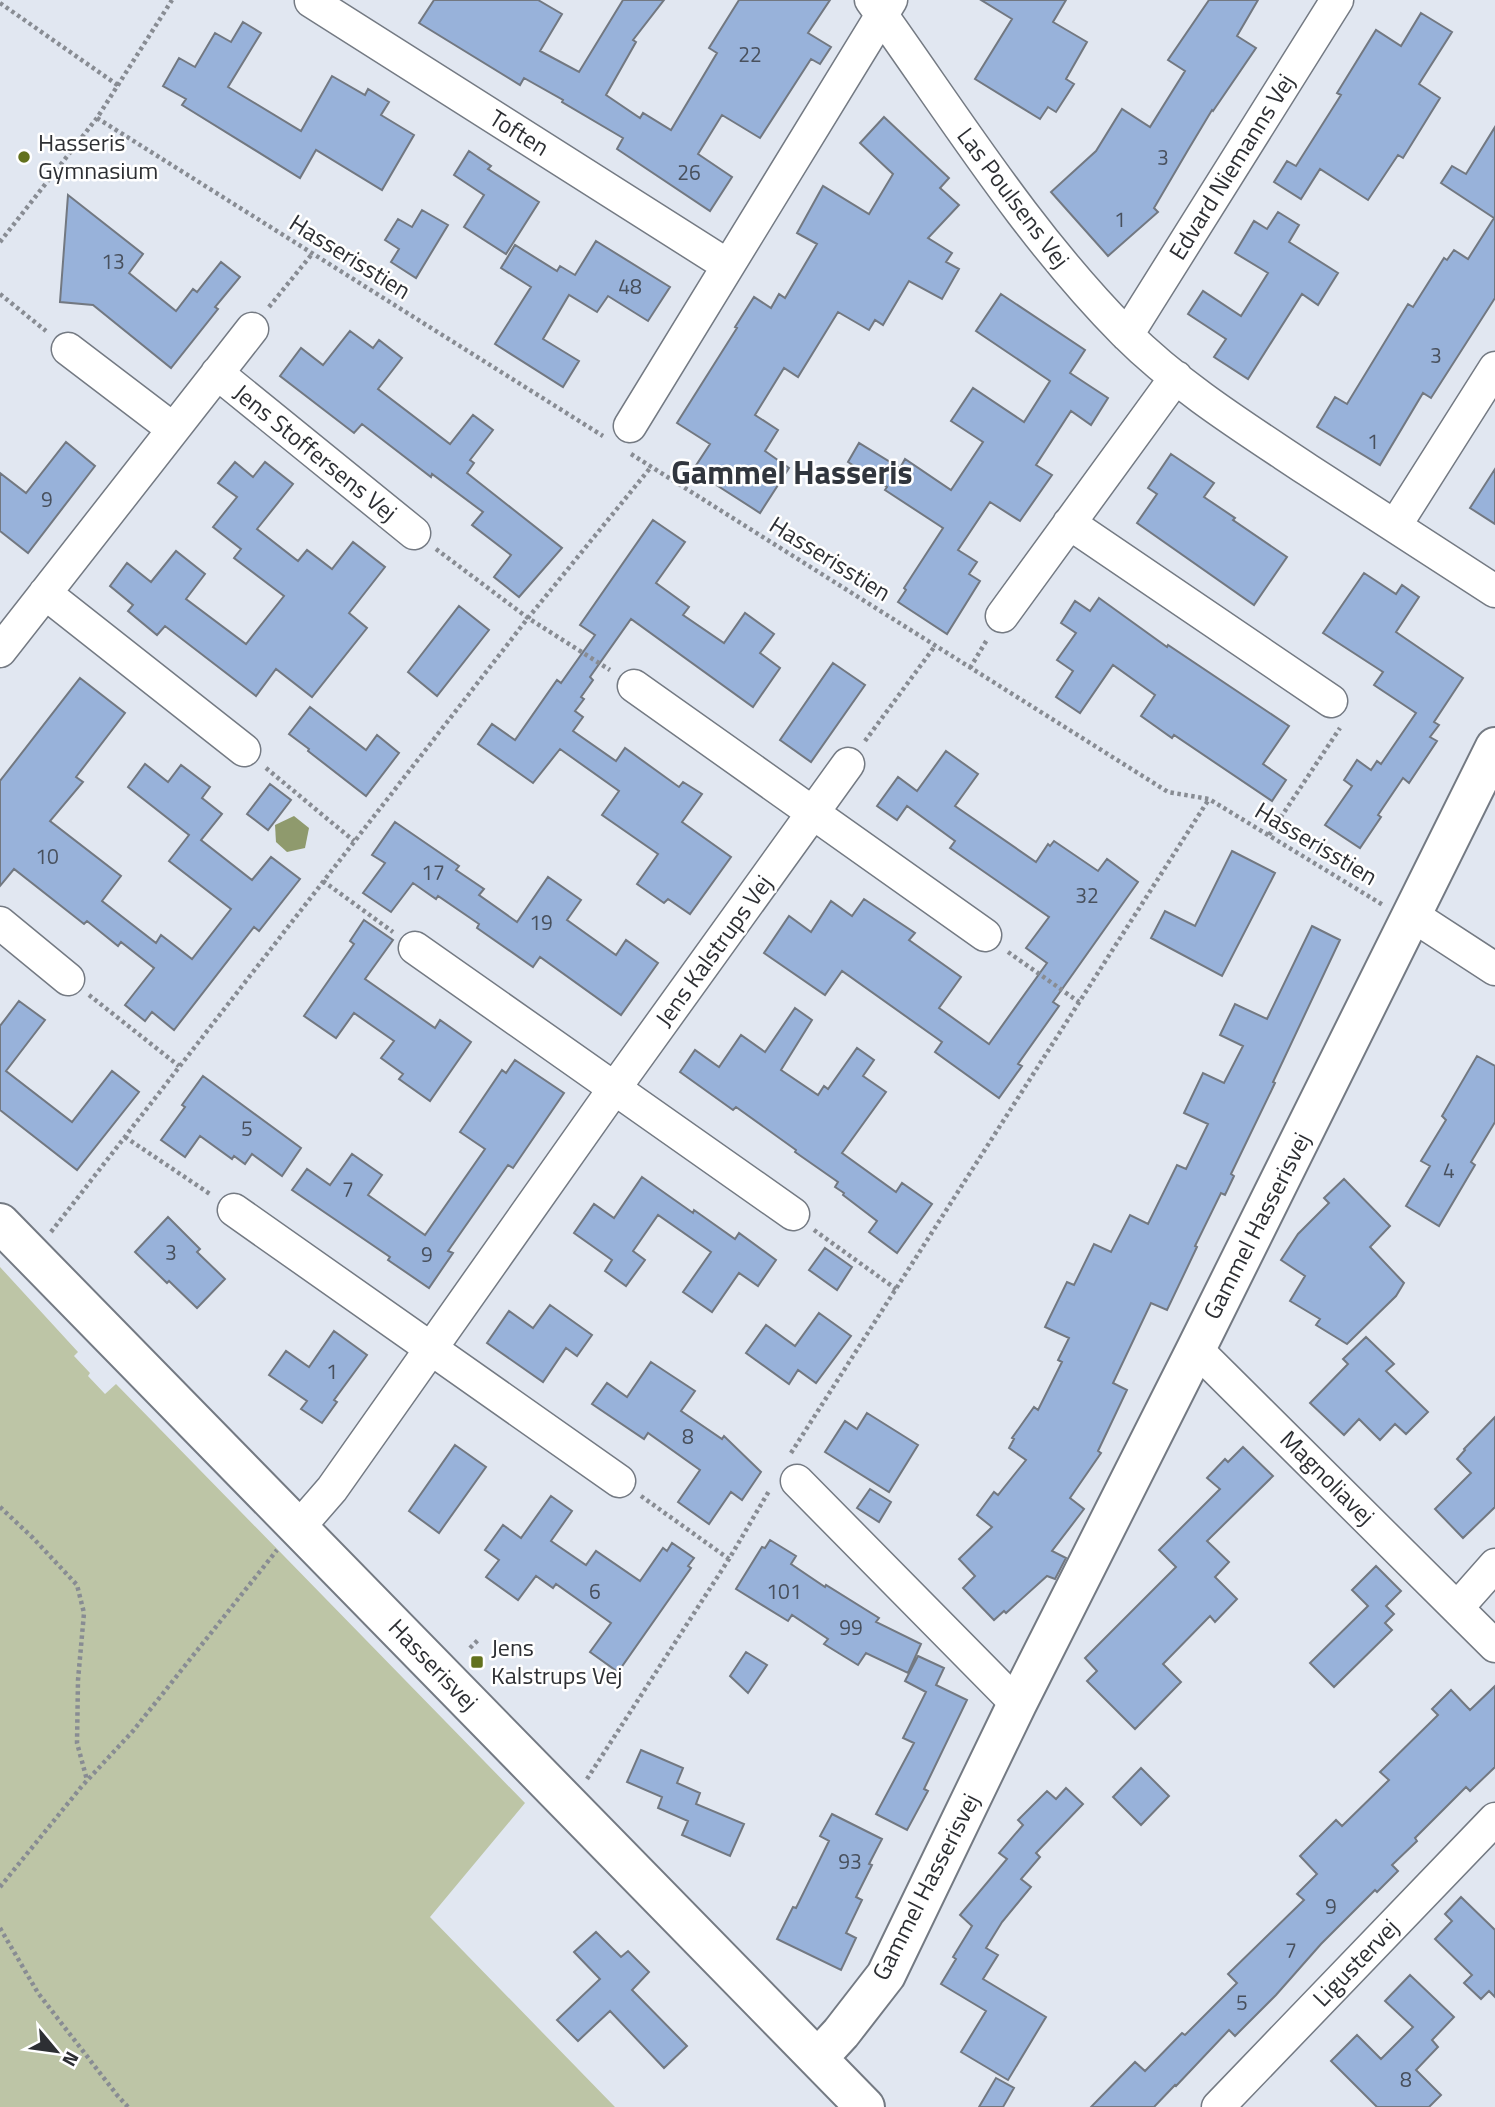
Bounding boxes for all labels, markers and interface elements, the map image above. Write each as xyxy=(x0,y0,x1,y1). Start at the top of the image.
house number: 22 xyxy=(738,38,762,70)
street label: Edvard Niemanns Vej xyxy=(1159,66,1303,267)
street label: Toften xyxy=(483,100,556,165)
street label: Las Poulsens Vej xyxy=(949,119,1079,275)
place label: Hasseris Gymnasium xyxy=(38,124,158,188)
house number: 3 xyxy=(1157,141,1169,173)
marker: Hasseris Gymnasium xyxy=(16,149,32,165)
house number: 26 xyxy=(677,156,701,188)
house number: 1 xyxy=(1114,203,1126,235)
street label: Hasserisstien xyxy=(283,205,418,308)
house number: 13 xyxy=(101,245,125,277)
house number: 48 xyxy=(618,270,642,302)
house number: 3 xyxy=(1430,339,1442,371)
street label: Jens Stoffersens Vej xyxy=(226,375,405,530)
house number: 1 xyxy=(1367,425,1379,457)
district label: Gammel Hasseris xyxy=(671,448,913,496)
house number: 9 xyxy=(41,483,53,515)
street label: Hasserisstien xyxy=(763,507,898,610)
street label: Hasserisstien xyxy=(1248,792,1385,894)
house number: 10 xyxy=(35,840,59,872)
house number: 17 xyxy=(421,856,445,888)
street label: Jens Kalstrups Vej xyxy=(646,867,781,1034)
house number: 32 xyxy=(1075,879,1099,911)
house number: 19 xyxy=(529,906,553,938)
house number: 5 xyxy=(241,1112,253,1144)
street label: Gammel Hasserisvej xyxy=(1193,1126,1319,1325)
house number: 4 xyxy=(1443,1154,1455,1186)
house number: 7 xyxy=(342,1173,354,1205)
house number: 3 xyxy=(165,1236,177,1268)
house number: 9 xyxy=(421,1238,433,1270)
house number: 1 xyxy=(326,1355,338,1387)
house number: 8 xyxy=(682,1420,694,1452)
street label: Magnoliavej xyxy=(1272,1422,1383,1533)
house number: 6 xyxy=(589,1575,601,1607)
house number: 101 xyxy=(766,1575,802,1607)
street label: Hasserisvej xyxy=(381,1610,487,1719)
house number: 99 xyxy=(839,1611,863,1643)
place label: Jens Kalstrups Vej xyxy=(491,1629,623,1693)
marker: Jens Kalstrups Vej xyxy=(469,1654,485,1670)
street label: Gammel Hasserisvej xyxy=(862,1787,988,1986)
house number: 93 xyxy=(838,1845,862,1877)
house number: 9 xyxy=(1325,1890,1337,1922)
street label: Ligustervej xyxy=(1304,1910,1407,2015)
house number: 7 xyxy=(1285,1934,1297,1966)
house number: 5 xyxy=(1236,1986,1248,2018)
north arrow xyxy=(21,2016,91,2086)
text: N xyxy=(55,2047,87,2072)
house number: 8 xyxy=(1400,2063,1412,2095)

